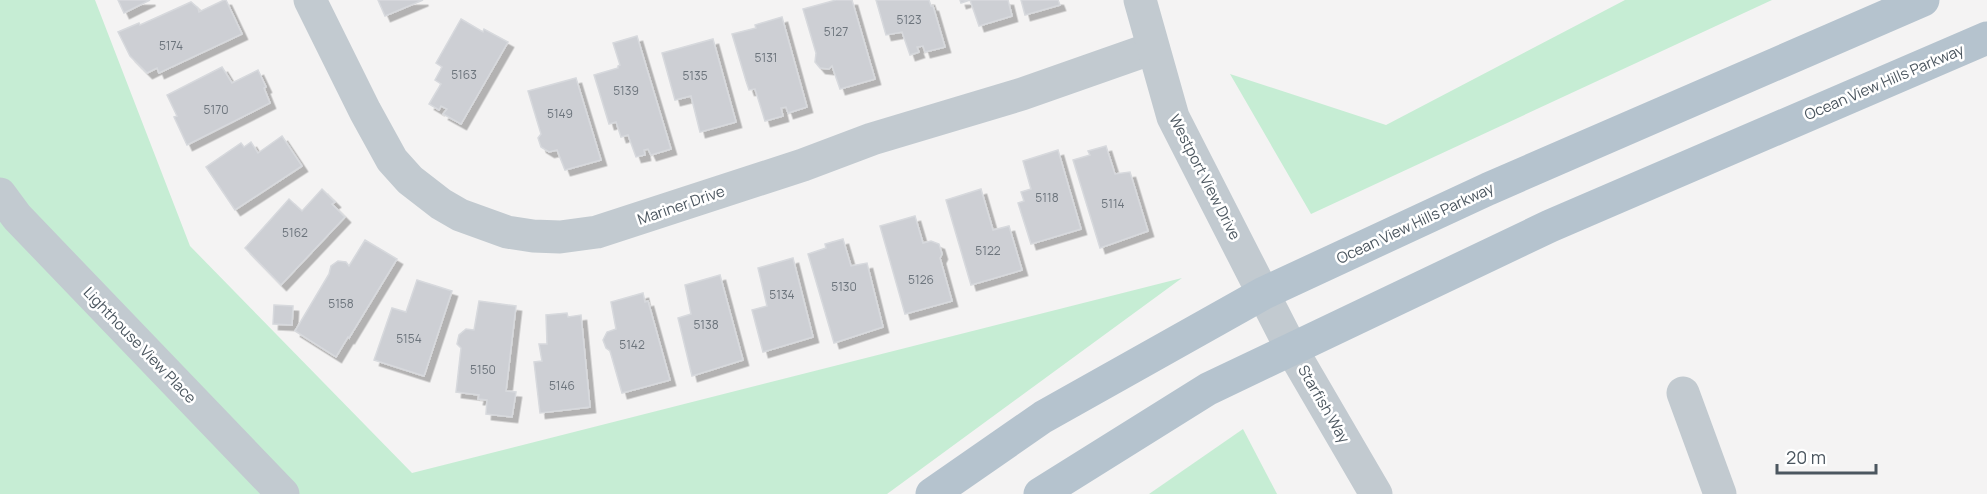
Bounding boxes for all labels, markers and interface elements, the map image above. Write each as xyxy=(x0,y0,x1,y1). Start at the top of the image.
house number: 5123 xyxy=(896,11,922,28)
house number: 5127 xyxy=(824,23,848,40)
house number: 5174 xyxy=(159,37,183,54)
street label: Ocean View Hills Parkway xyxy=(1801,39,1967,125)
house number: 5131 xyxy=(755,49,777,66)
house number: 5163 xyxy=(451,66,477,83)
house number: 5135 xyxy=(682,67,708,84)
house number: 5139 xyxy=(613,82,639,99)
house number: 5170 xyxy=(204,101,228,118)
house number: 5149 xyxy=(547,105,573,122)
street label: Westport View Drive xyxy=(1164,111,1246,244)
street label: Ocean View Hills Parkway xyxy=(1333,177,1497,269)
street label: Mariner Drive xyxy=(635,180,728,230)
house number: 5118 xyxy=(1035,189,1059,206)
house number: 5114 xyxy=(1101,195,1125,212)
house number: 5162 xyxy=(282,224,308,241)
house number: 5122 xyxy=(975,242,1001,259)
house number: 5126 xyxy=(908,271,934,288)
house number: 5130 xyxy=(831,278,857,295)
street label: Lighthouse View Place xyxy=(79,282,201,408)
house number: 5134 xyxy=(769,286,795,303)
house number: 5158 xyxy=(328,295,354,312)
house number: 5138 xyxy=(693,316,719,333)
house number: 5154 xyxy=(396,330,422,347)
house number: 5142 xyxy=(619,336,645,353)
house number: 5150 xyxy=(470,361,496,378)
street label: Starfish Way xyxy=(1293,361,1355,447)
house number: 5146 xyxy=(549,377,575,394)
scale bar xyxy=(1777,437,1876,475)
text: 20 m xyxy=(1786,445,1826,469)

